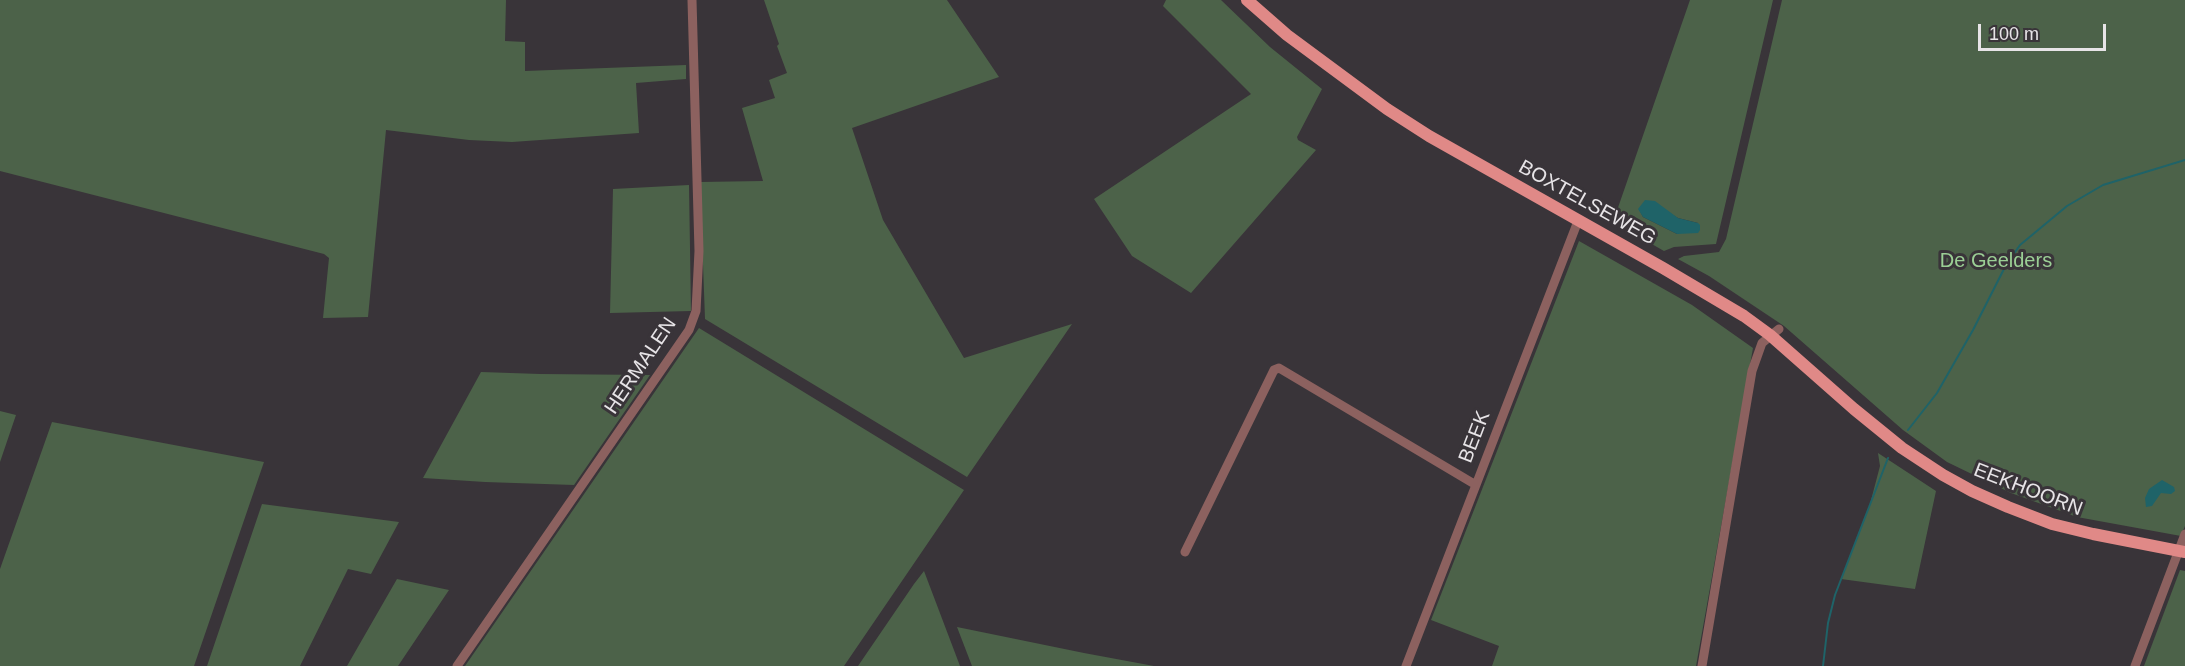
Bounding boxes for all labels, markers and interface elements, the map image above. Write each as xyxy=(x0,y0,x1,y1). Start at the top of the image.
scale bar xyxy=(1981,12,2108,50)
text: 100 m xyxy=(1989,24,2039,44)
street label: BOXTELSEWEG xyxy=(1514,155,1660,251)
park label: De Geelders xyxy=(1940,249,2052,273)
street label: HERMALEN xyxy=(600,313,682,419)
street label: BEEK xyxy=(1454,408,1496,466)
street label: EEKHOORN xyxy=(1970,458,2086,522)

